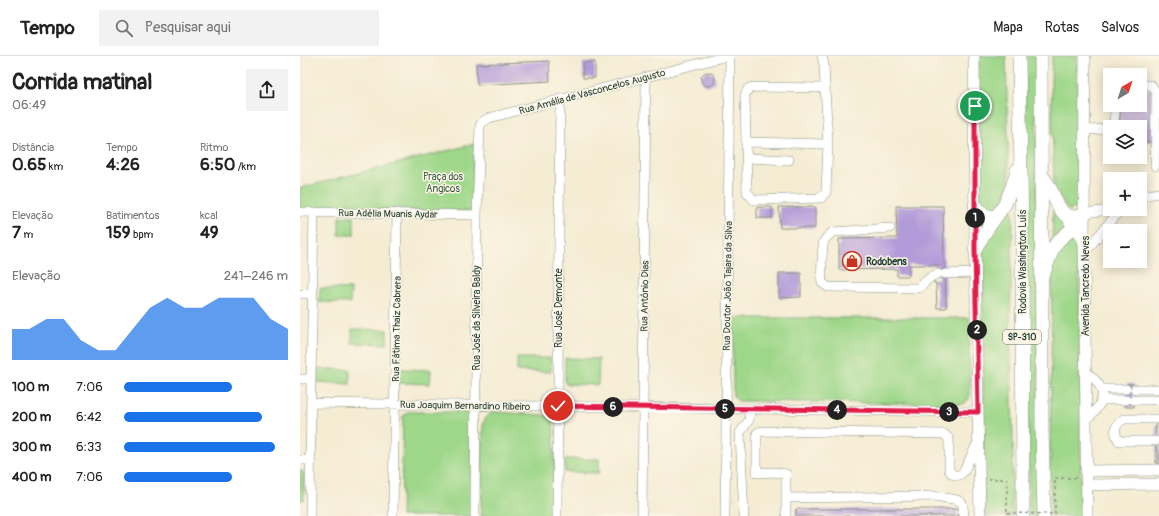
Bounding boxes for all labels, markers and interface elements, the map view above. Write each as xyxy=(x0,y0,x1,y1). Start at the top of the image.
search box xyxy=(99,10,379,46)
text: Tempo xyxy=(20,16,75,40)
icon: search xyxy=(113,17,135,39)
text: Pesquisar aqui xyxy=(145,18,231,37)
text: Mapa xyxy=(993,19,1023,36)
text: Rotas xyxy=(1045,19,1079,36)
text: Salvos xyxy=(1101,19,1139,36)
street label: Rua Amália de Vasconcelos Augusto xyxy=(518,66,667,117)
text: Corrida matinal xyxy=(12,68,152,96)
north arrow xyxy=(1103,68,1147,112)
map controls xyxy=(1103,68,1147,268)
button: share xyxy=(246,69,288,111)
pin xyxy=(958,89,992,123)
icon: arrive xyxy=(964,95,986,117)
text: 06:49 xyxy=(12,97,46,113)
button: layers xyxy=(1103,120,1147,164)
text: Distância xyxy=(12,141,54,154)
text: Tempo xyxy=(106,141,138,154)
text: Ritmo xyxy=(200,141,228,154)
text: 0.65 xyxy=(12,154,46,175)
text: 4:26 xyxy=(106,154,140,175)
text: 6:50 xyxy=(200,154,235,175)
text: km xyxy=(46,160,63,173)
text: /km xyxy=(235,160,256,173)
park label: Praça dos Angicos xyxy=(423,171,464,195)
button: + xyxy=(1103,172,1147,216)
street label: Rua Adélia Muanis Aydar xyxy=(338,207,438,221)
pin: 1 xyxy=(965,208,985,228)
text: Elevação xyxy=(12,209,53,222)
text: Batimentos xyxy=(106,209,159,222)
text: kcal xyxy=(200,209,218,222)
street label: Rodovia Washington Luís xyxy=(1017,209,1029,314)
text: 1 xyxy=(973,211,977,224)
street label: Rua Doutor João Tajara da Silva xyxy=(721,221,735,351)
text: 7 xyxy=(12,222,21,243)
text: 159 xyxy=(106,222,131,243)
text: 49 xyxy=(200,222,219,243)
button: − xyxy=(1103,224,1147,268)
text: m xyxy=(21,228,33,241)
text: bpm xyxy=(131,228,153,241)
street label: Avenida Tancredo Neves xyxy=(1080,235,1092,336)
shop icon: Rodobens xyxy=(841,250,863,272)
place label: Rodobens xyxy=(866,256,907,268)
street label: Rua Antônio Dias xyxy=(638,260,652,332)
street label: Rua José da Silveira Baldy xyxy=(471,265,483,370)
text: Elevação xyxy=(12,268,61,284)
text: 241–246 m xyxy=(224,268,288,284)
street label: Rua José Demonte xyxy=(553,268,565,348)
street label: Rua Fátima Thaiz Cabrera xyxy=(390,276,404,382)
pin: 2 xyxy=(967,320,987,340)
text: 2 xyxy=(974,323,980,336)
road number: SP-310 xyxy=(1003,330,1041,344)
text: 100 m xyxy=(12,379,49,395)
text: 7:06 xyxy=(76,379,103,395)
pin xyxy=(541,389,575,423)
icon: check xyxy=(547,395,569,417)
pin: 6 xyxy=(603,397,623,417)
street label: Rua Joaquim Bernardino Ribeiro xyxy=(400,399,531,413)
pin: 5 xyxy=(715,399,735,419)
text: 6 xyxy=(610,400,616,413)
pin: 4 xyxy=(827,400,847,420)
text: 5 xyxy=(722,402,728,415)
pin: 3 xyxy=(939,402,959,422)
text: 4 xyxy=(834,403,840,416)
text: 3 xyxy=(946,405,952,418)
text: 200 m xyxy=(12,409,51,425)
text: 6:42 xyxy=(76,409,102,425)
text: 300 m xyxy=(12,439,51,455)
text: 6:33 xyxy=(76,439,102,455)
text: 400 m xyxy=(12,469,52,485)
text: 7:06 xyxy=(76,469,103,485)

